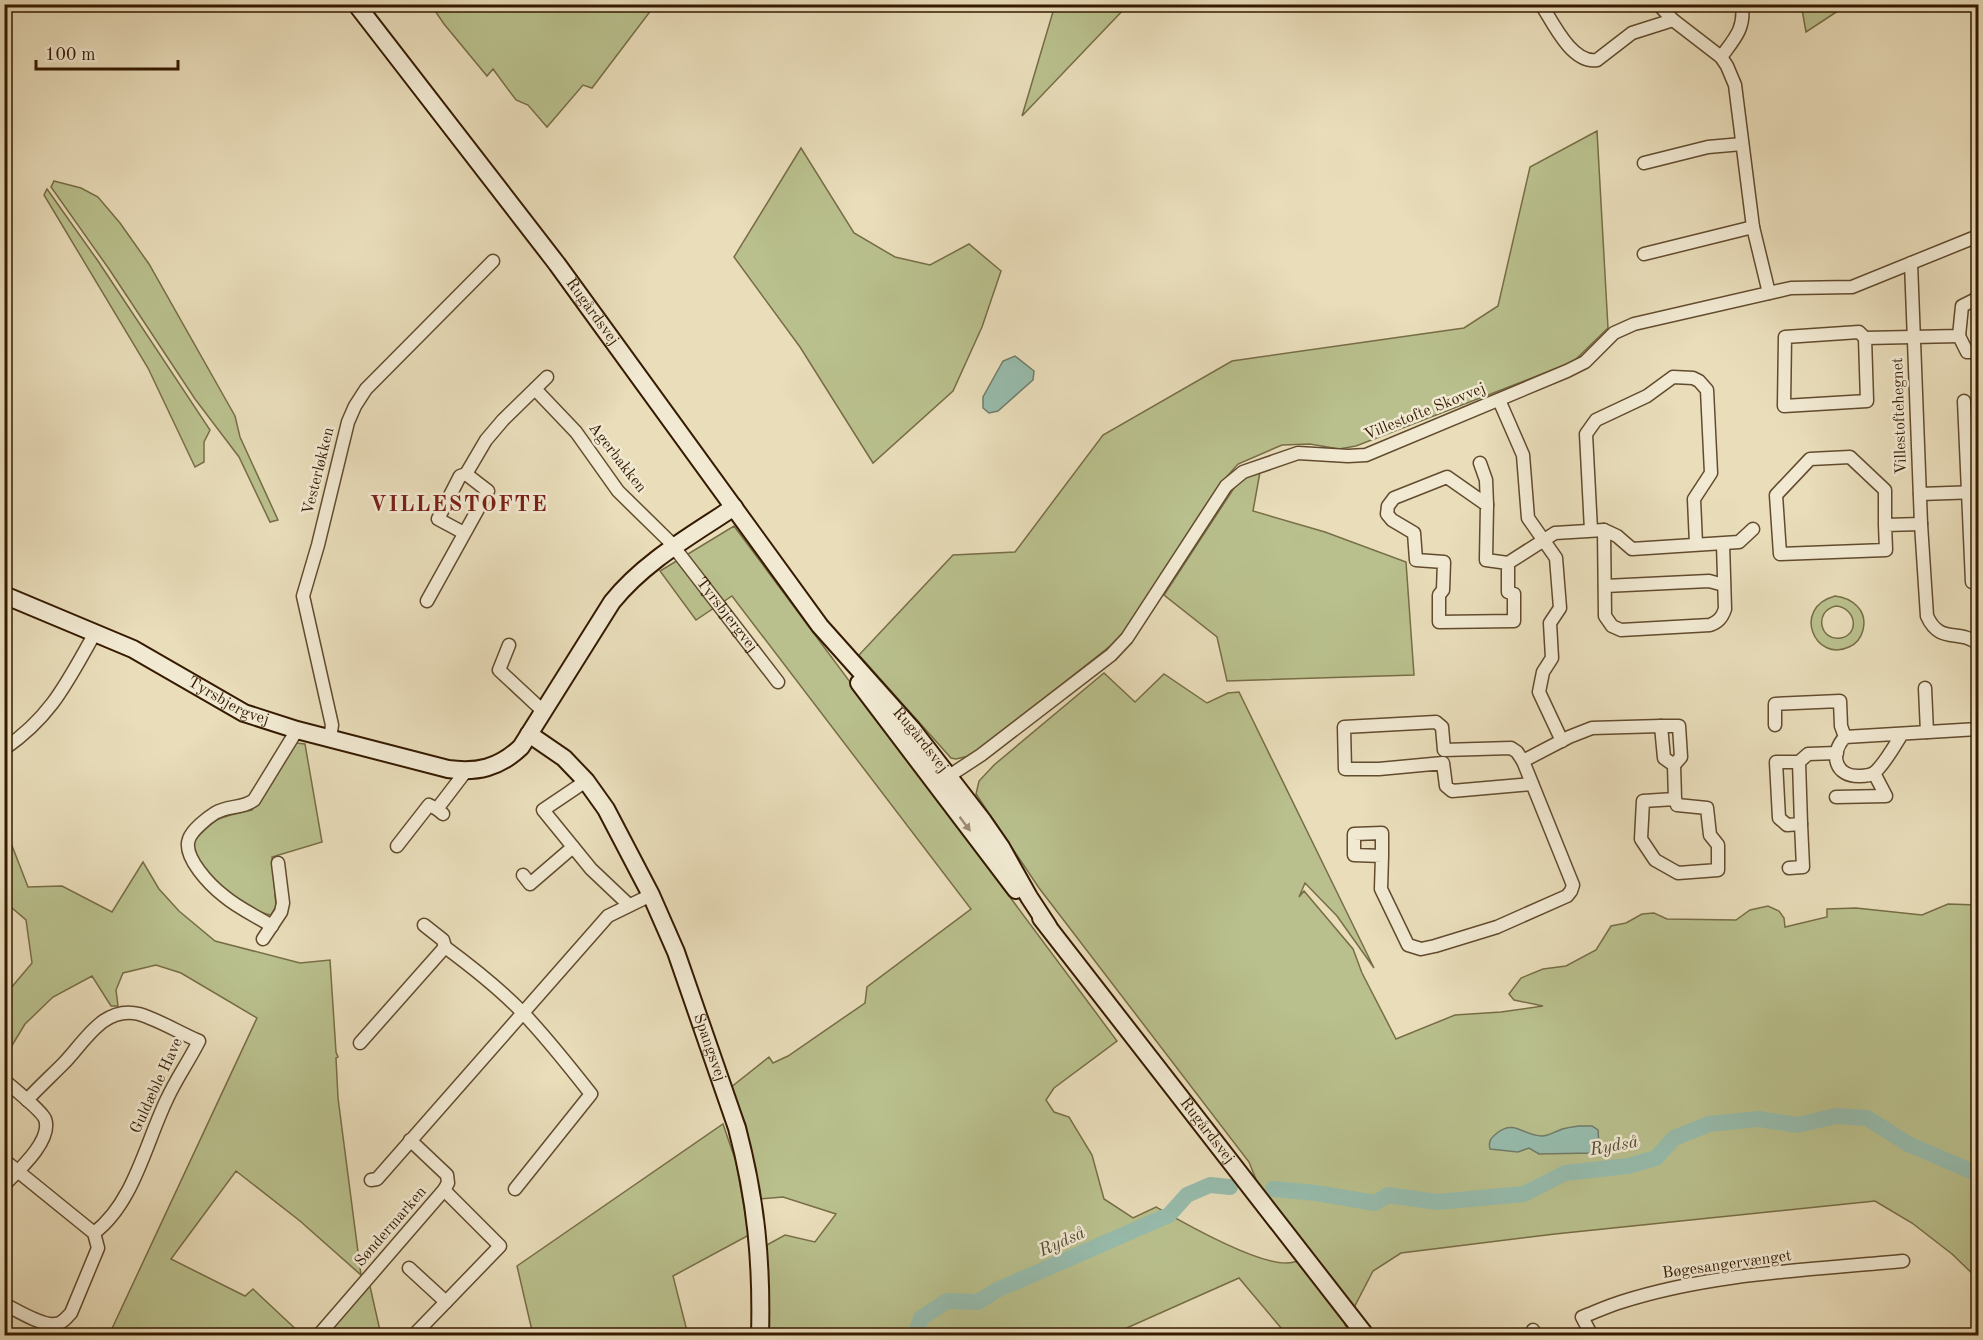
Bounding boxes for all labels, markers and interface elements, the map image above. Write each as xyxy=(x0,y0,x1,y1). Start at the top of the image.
scale bar xyxy=(36,33,178,71)
text: 100 m xyxy=(45,46,96,64)
street label: Rugårdsvej xyxy=(562,276,621,349)
street label: Villestoftehegnet xyxy=(1890,357,1910,475)
street label: Villestofte Skovvej xyxy=(1362,380,1488,444)
street label: Agerbakken xyxy=(585,420,649,496)
street label: Vesterløkken xyxy=(300,425,338,516)
district label: VILLESTOFTE xyxy=(370,494,548,516)
street label: Tyrsbjergvej xyxy=(693,575,760,655)
street label: Tyrsbjergvej xyxy=(185,674,271,728)
street label: Rugårdsvej xyxy=(889,705,951,776)
one-way arrow xyxy=(959,817,971,832)
street label: Spangsvej xyxy=(690,1011,728,1083)
street label: Guldæble Have xyxy=(128,1036,186,1136)
street label: Rugårdsvej xyxy=(1176,1095,1237,1167)
water label: Rydså xyxy=(1587,1133,1640,1159)
street label: Søndermarken xyxy=(352,1184,430,1270)
water label: Rydså xyxy=(1035,1224,1088,1261)
street label: Bøgesangervænget xyxy=(1661,1248,1793,1282)

